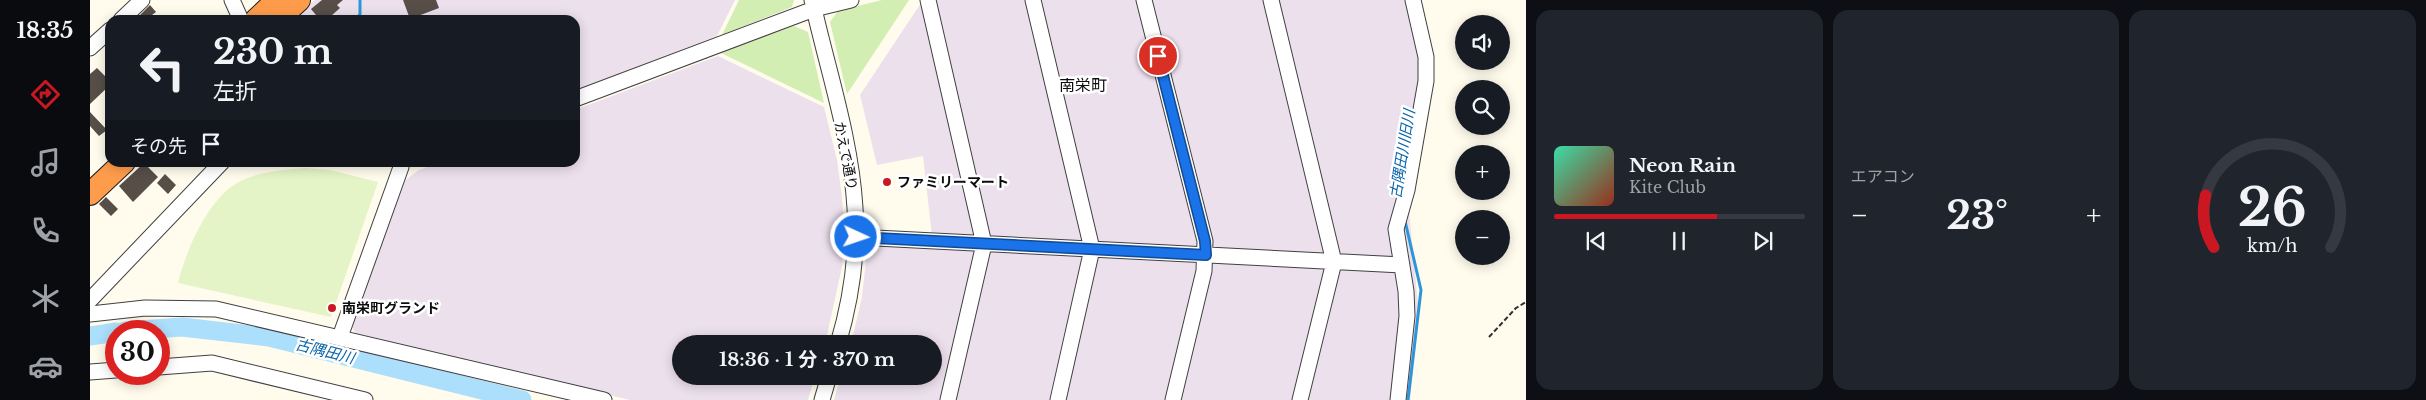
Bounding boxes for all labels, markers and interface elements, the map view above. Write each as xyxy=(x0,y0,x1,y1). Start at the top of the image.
map controls xyxy=(1455,15,1510,265)
button: sound xyxy=(1455,15,1510,70)
text: 18:35 xyxy=(17,17,73,44)
text: 230 m xyxy=(213,30,333,73)
icon: left xyxy=(130,35,195,100)
pin xyxy=(1137,35,1179,77)
icon: arrive xyxy=(1144,42,1172,70)
district label: 南栄町 xyxy=(1059,75,1107,95)
icon: directions xyxy=(28,77,63,112)
text: 左折 xyxy=(213,78,257,105)
button: search xyxy=(1455,80,1510,135)
water label: 古隅田川旧川 xyxy=(1386,106,1419,200)
street label: かえで通り xyxy=(831,120,861,192)
icon: arrive xyxy=(197,130,225,158)
text: その先 xyxy=(130,135,187,158)
icon: music xyxy=(28,145,63,180)
button: + xyxy=(1455,145,1510,200)
text: Neon Rain xyxy=(1629,154,1736,177)
text: エアコン xyxy=(1851,166,1915,186)
place label: ファミリーマート xyxy=(897,173,1009,191)
marker: ファミリーマート xyxy=(881,176,893,188)
text: 26 xyxy=(2238,176,2307,240)
text: Kite Club xyxy=(1629,177,1706,197)
text: 23° xyxy=(1946,192,2008,239)
text: − xyxy=(1851,198,1868,233)
text: + xyxy=(2086,198,2101,233)
position arrow xyxy=(829,210,881,262)
button: − xyxy=(1455,210,1510,265)
icon: phone xyxy=(28,213,63,248)
icon: previous xyxy=(1582,227,1610,255)
icon: pause xyxy=(1665,227,1693,255)
icon: next xyxy=(1749,227,1777,255)
text: km/h xyxy=(2247,235,2298,257)
icon: climate xyxy=(28,281,63,316)
place label: 南栄町グランド xyxy=(342,299,440,317)
marker: 南栄町グランド xyxy=(326,302,338,314)
speed limit sign: 30 xyxy=(105,320,170,385)
water label: 古隅田川 xyxy=(294,335,358,368)
text: 18:36 · 1 分 · 370 m xyxy=(719,348,895,371)
icon: car xyxy=(28,349,63,384)

